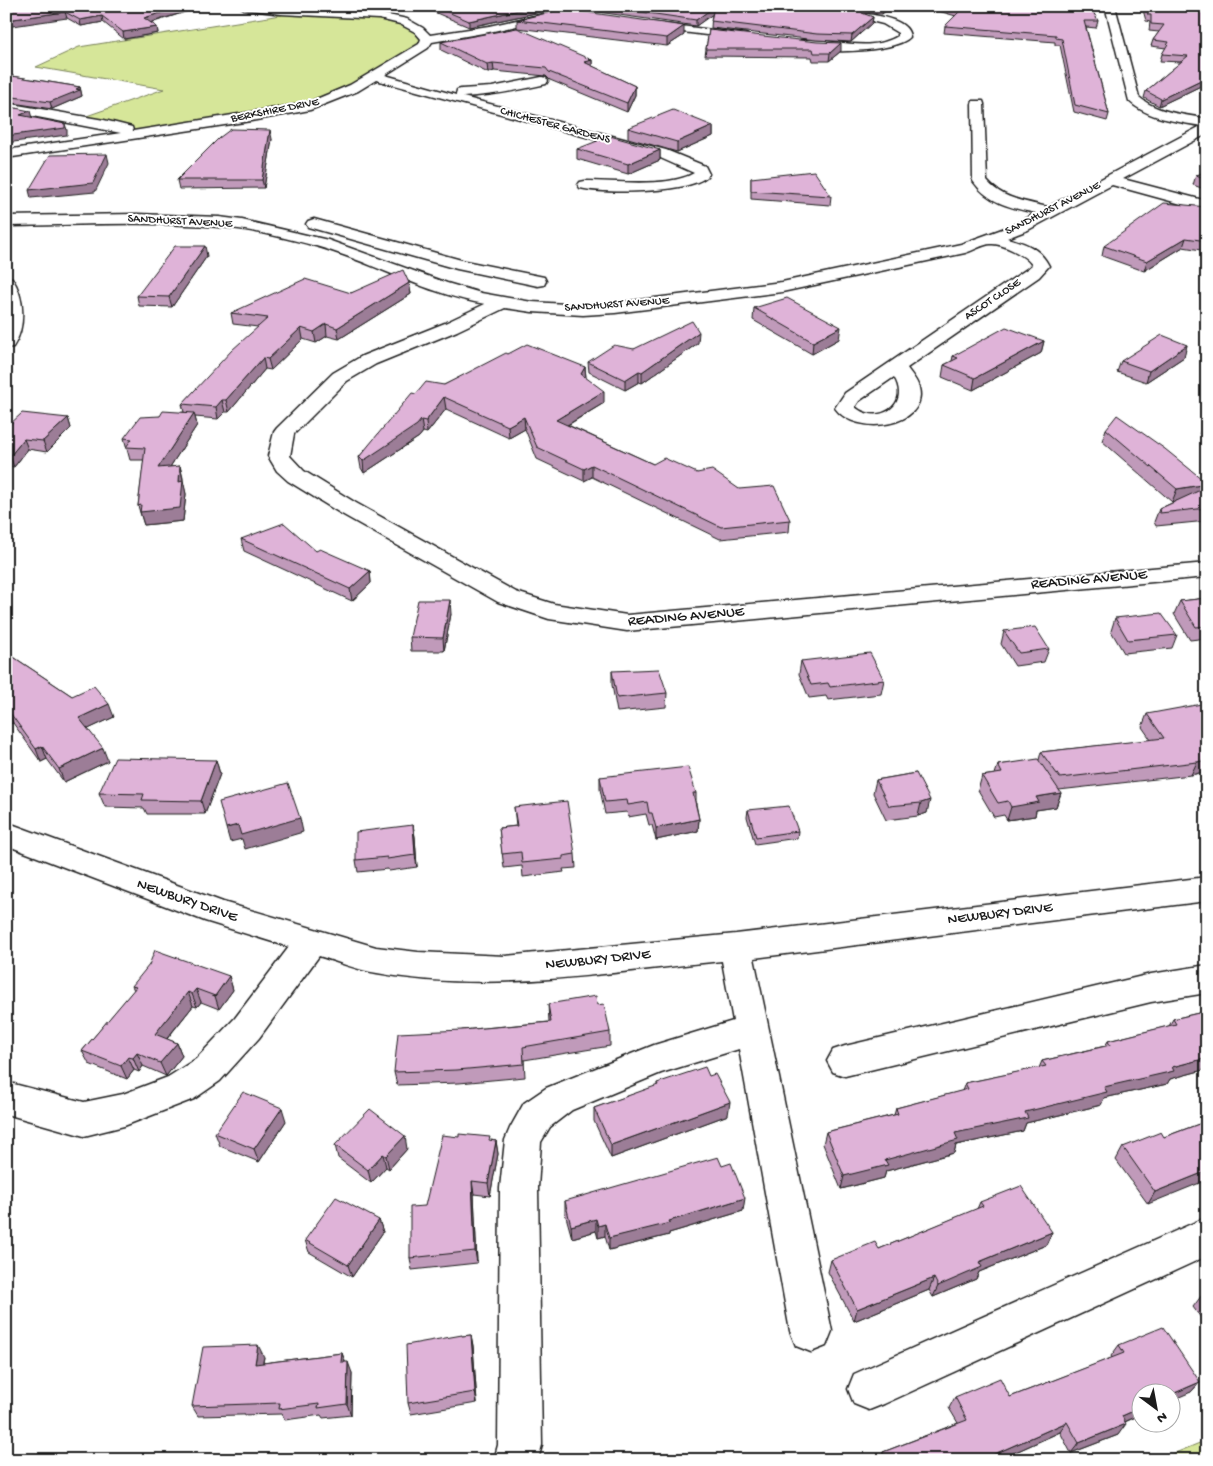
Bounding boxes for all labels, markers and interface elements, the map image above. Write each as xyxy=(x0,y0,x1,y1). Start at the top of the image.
street label: BERKSHIRE DRIVE xyxy=(229,95,321,127)
street label: CHICHESTER GARDENS xyxy=(498,105,612,148)
street label: SANDHURST AVENUE xyxy=(1003,179,1103,239)
street label: SANDHURST AVENUE xyxy=(127,212,233,232)
street label: ASCOT CLOSE xyxy=(962,276,1024,324)
street label: SANDHURST AVENUE xyxy=(564,294,670,316)
street label: READING AVENUE xyxy=(1030,566,1148,594)
street label: READING AVENUE xyxy=(627,603,745,631)
street label: NEWBURY DRIVE xyxy=(134,875,240,927)
street label: NEWBURY DRIVE xyxy=(947,899,1054,929)
street label: NEWBURY DRIVE xyxy=(545,945,652,974)
north arrow xyxy=(1130,1384,1180,1434)
text: N xyxy=(1153,1407,1170,1427)

